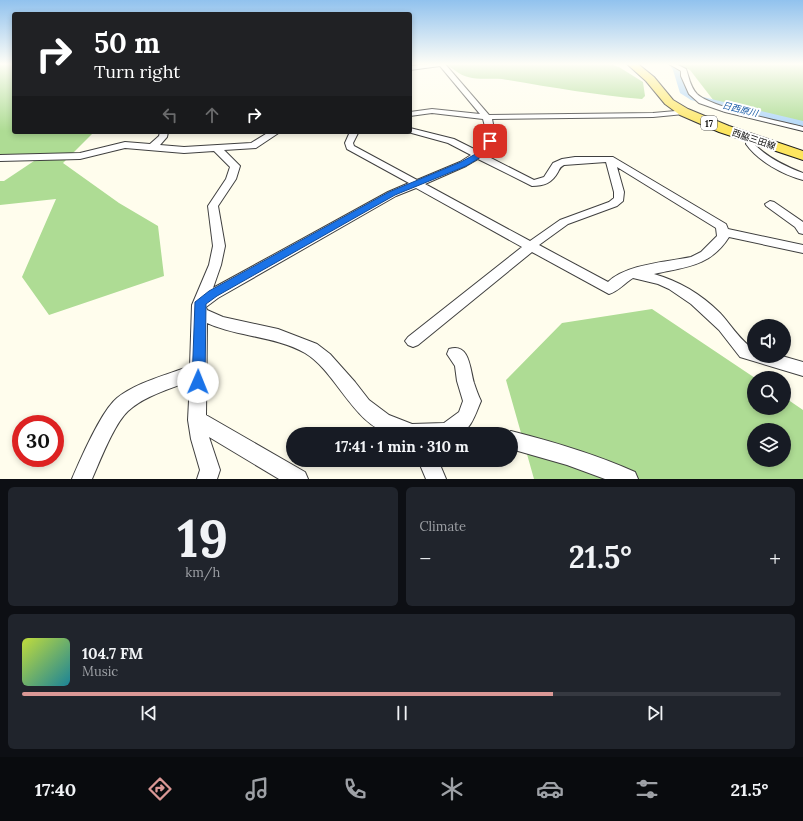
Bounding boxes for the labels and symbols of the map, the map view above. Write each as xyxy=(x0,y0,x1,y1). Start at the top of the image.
water label: 日西原川 xyxy=(721,99,760,119)
road number: 17 xyxy=(701,116,717,130)
pin xyxy=(473,124,507,158)
street label: 西脇三田線 xyxy=(731,126,778,152)
position arrow xyxy=(177,361,219,403)
speed limit sign: 30 xyxy=(12,415,64,467)

